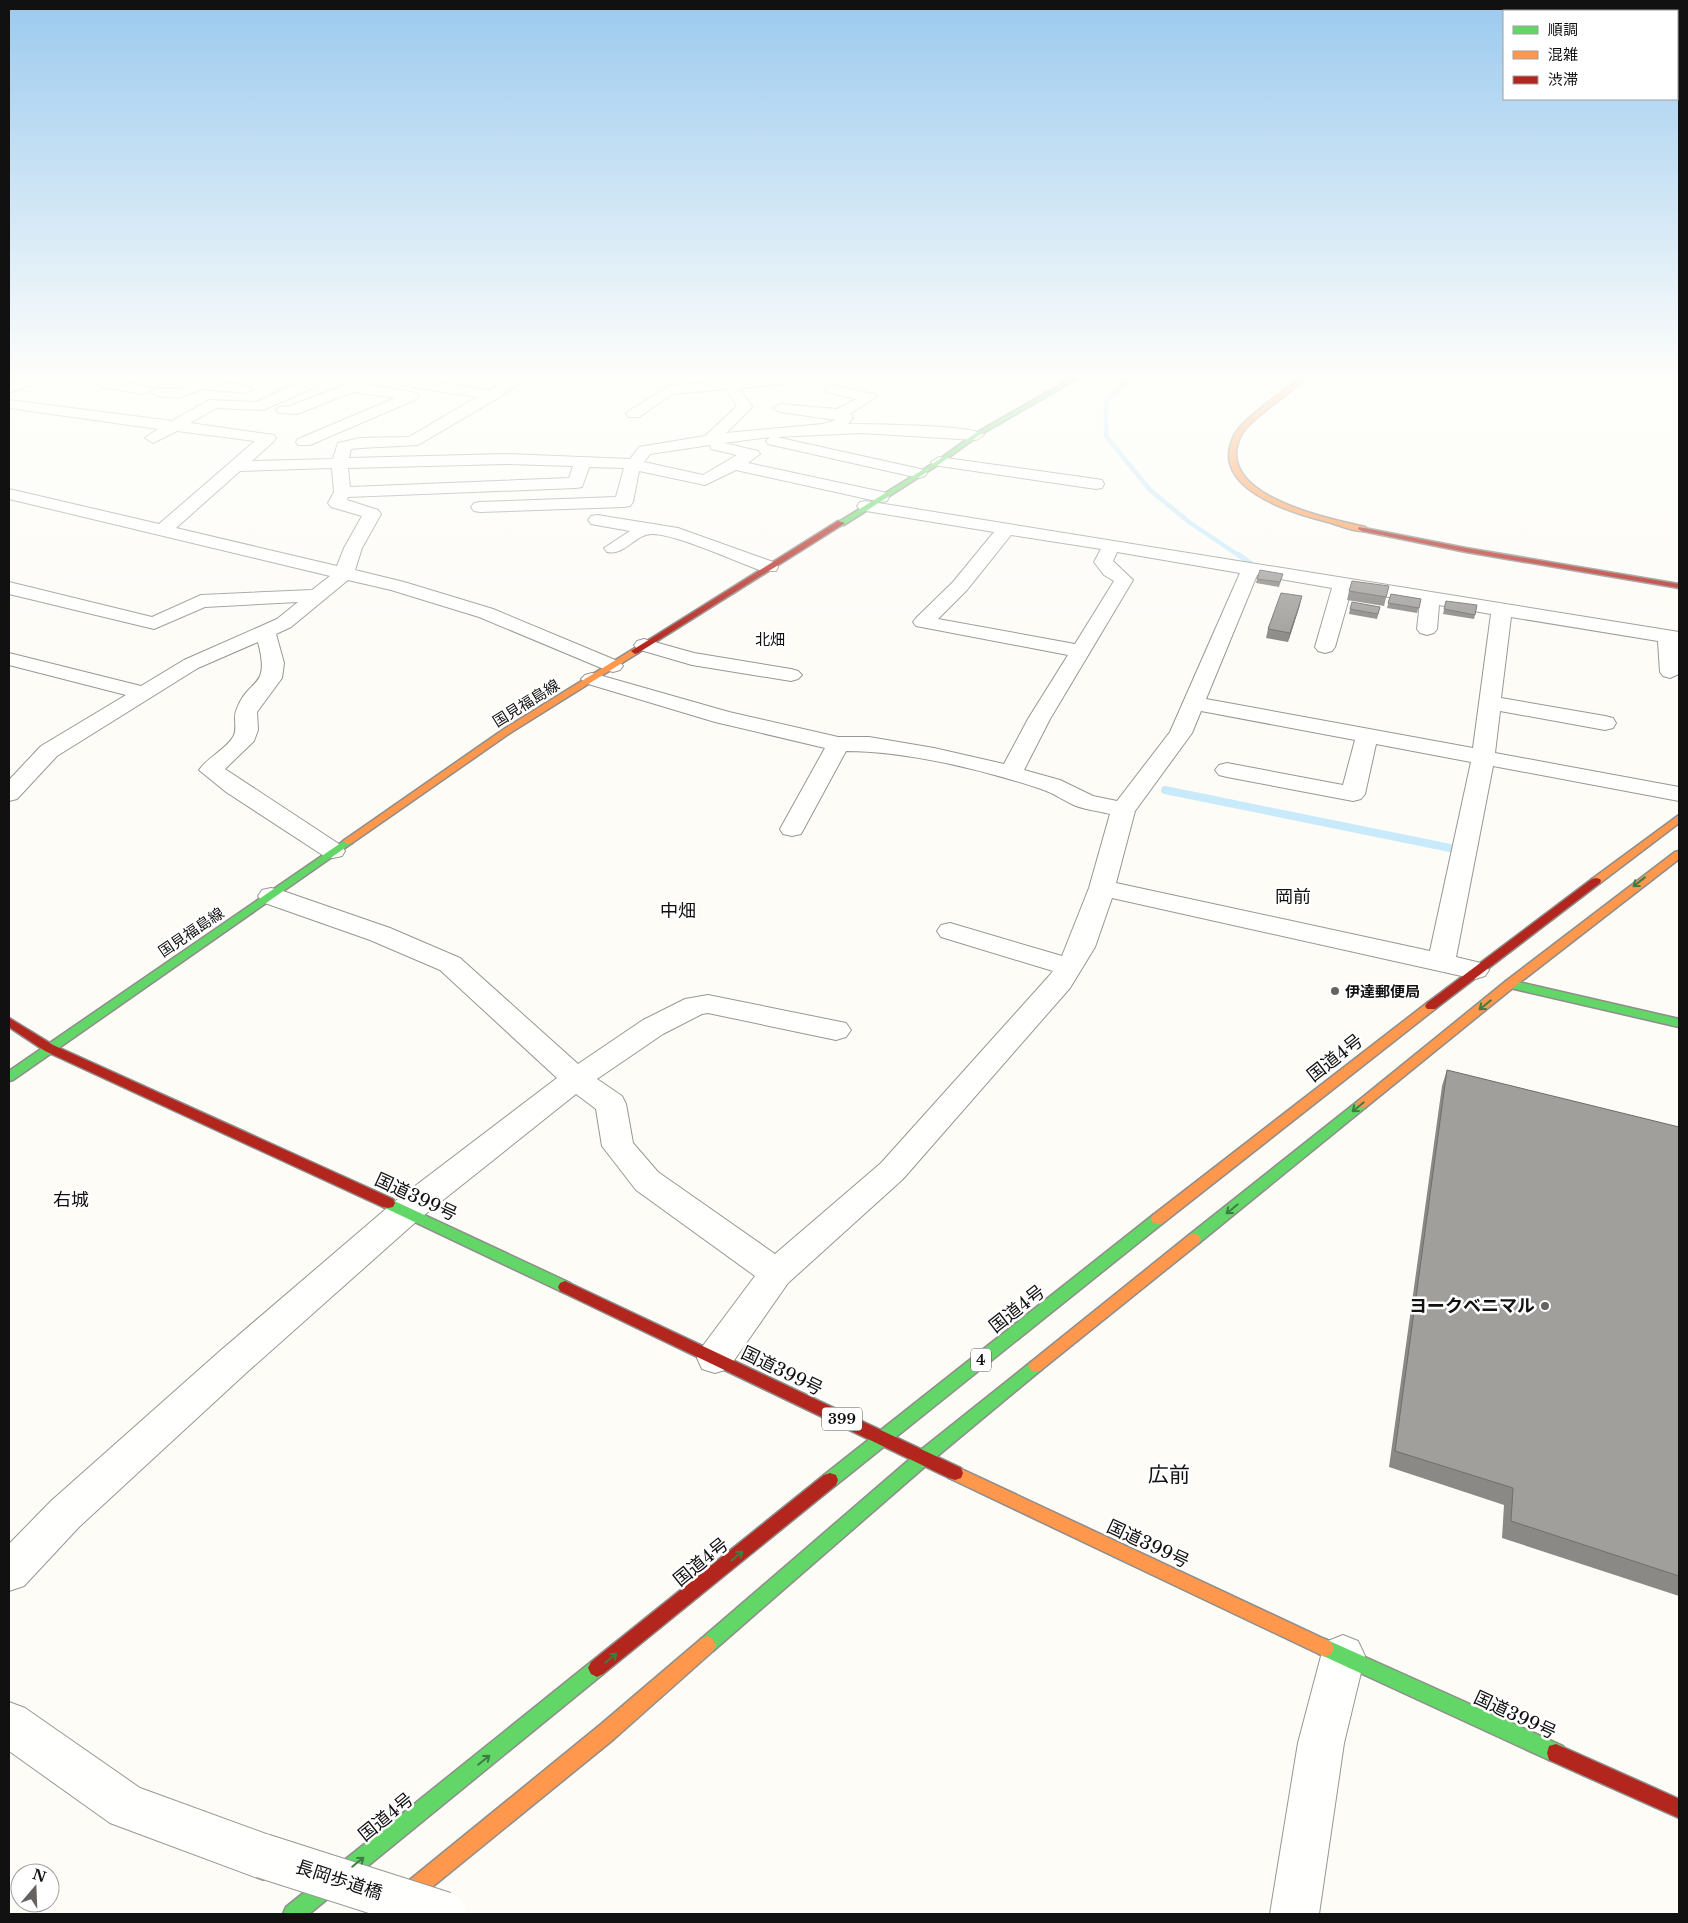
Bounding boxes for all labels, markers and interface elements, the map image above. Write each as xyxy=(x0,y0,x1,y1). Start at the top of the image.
legend xyxy=(1503,10,1678,100)
text: 順調 xyxy=(1548,20,1578,39)
text: 混雑 xyxy=(1548,45,1578,64)
text: 渋滞 xyxy=(1548,70,1578,89)
district label: 北畑 xyxy=(755,630,785,649)
street label: 国見福島線 xyxy=(489,675,563,731)
one-way arrow xyxy=(1633,877,1646,888)
district label: 岡前 xyxy=(1275,886,1311,908)
district label: 中畑 xyxy=(660,900,696,922)
street label: 国見福島線 xyxy=(155,903,227,961)
place label: 伊達郵便局 xyxy=(1345,982,1420,1001)
marker: 伊達郵便局 xyxy=(1329,985,1341,997)
one-way arrow xyxy=(1478,999,1491,1010)
street label: 国道4号 xyxy=(1303,1029,1367,1087)
one-way arrow xyxy=(1352,1101,1365,1112)
street label: 国道399号 xyxy=(371,1168,461,1226)
district label: 右城 xyxy=(53,1189,89,1211)
one-way arrow xyxy=(1225,1203,1238,1214)
street label: 国道4号 xyxy=(985,1280,1049,1338)
place label: ヨークベニマル xyxy=(1409,1295,1535,1317)
marker: ヨークベニマル xyxy=(1539,1300,1551,1312)
street label: 国道399号 xyxy=(738,1342,826,1400)
road number: 4 xyxy=(971,1348,991,1372)
road number: 399 xyxy=(822,1408,862,1430)
district label: 広前 xyxy=(1148,1462,1190,1488)
street label: 国道399号 xyxy=(1103,1515,1193,1573)
street label: 国道4号 xyxy=(669,1533,733,1591)
one-way arrow xyxy=(731,1550,744,1561)
one-way arrow xyxy=(604,1652,617,1663)
street label: 国道399号 xyxy=(1470,1686,1560,1744)
one-way arrow xyxy=(478,1754,491,1765)
street label: 国道4号 xyxy=(354,1788,418,1846)
street label: 長岡歩道橋 xyxy=(293,1856,385,1904)
one-way arrow xyxy=(351,1856,364,1867)
north arrow xyxy=(10,1863,60,1913)
text: N xyxy=(30,1865,48,1886)

